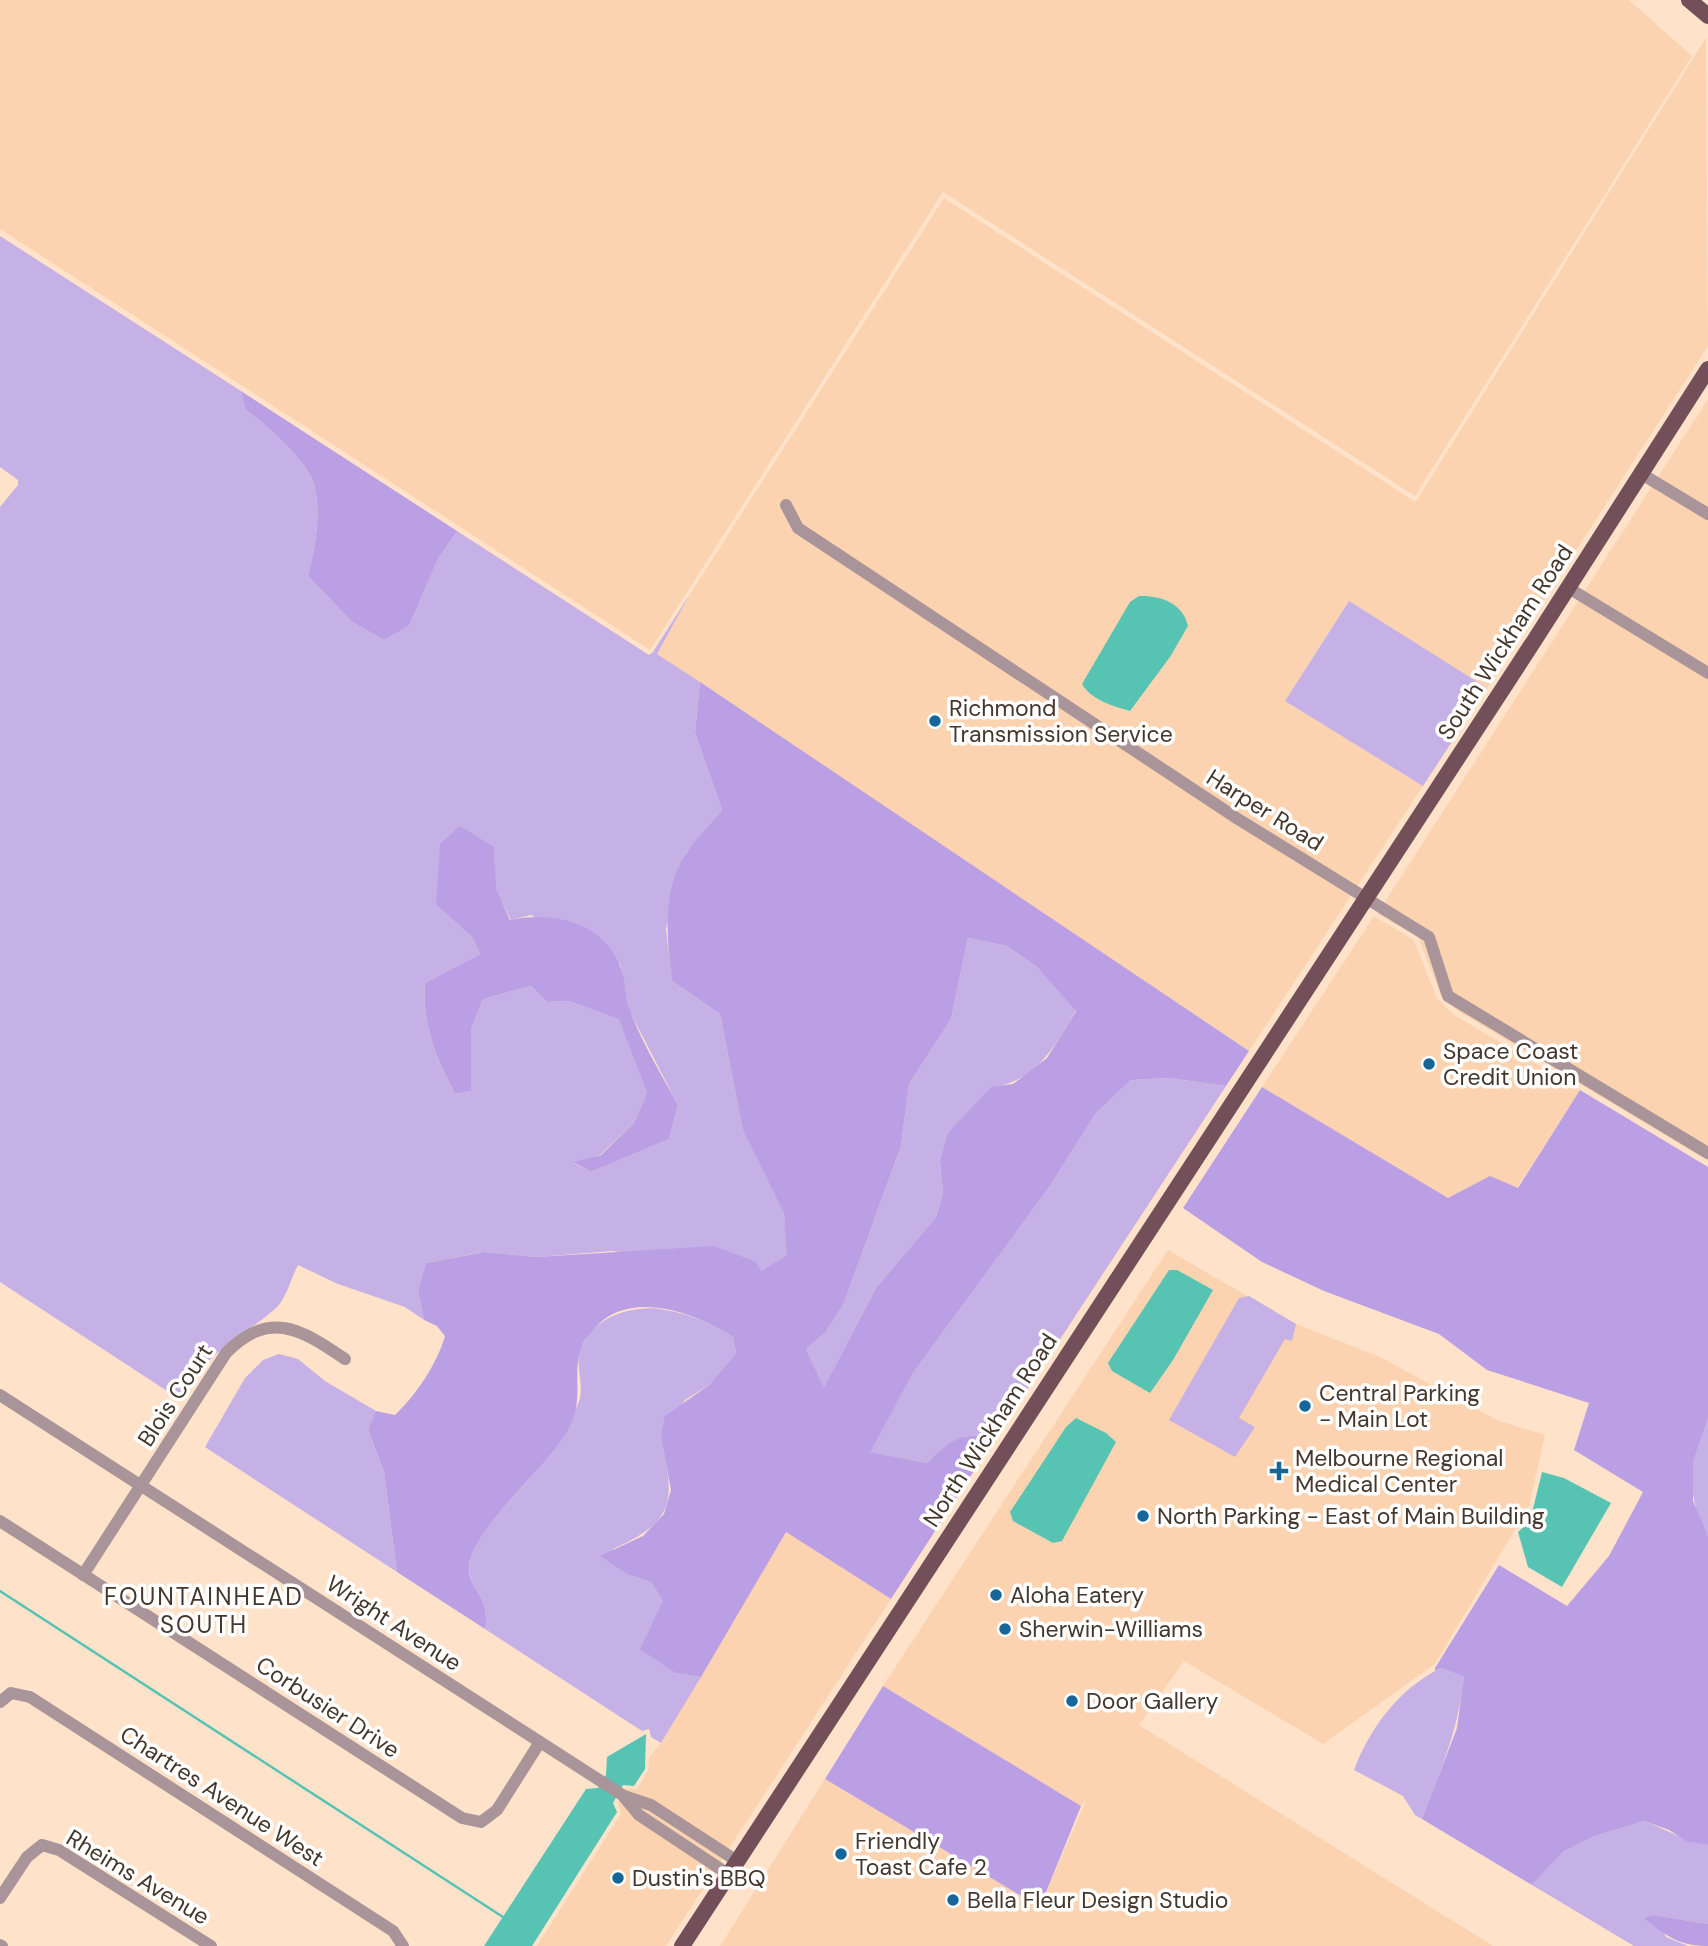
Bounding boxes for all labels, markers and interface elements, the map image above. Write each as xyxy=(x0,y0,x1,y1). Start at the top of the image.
street label: South Wickham Road xyxy=(1431,539,1579,745)
place label: Richmond Transmission Service xyxy=(949,693,1173,749)
marker: Richmond Transmission Service xyxy=(927,713,943,729)
street label: Harper Road xyxy=(1201,762,1329,858)
place label: Space Coast Credit Union xyxy=(1443,1036,1578,1092)
marker: Space Coast Credit Union xyxy=(1421,1056,1437,1072)
street label: North Wickham Road xyxy=(916,1328,1064,1532)
street label: Blois Court xyxy=(131,1338,219,1452)
place label: Central Parking - Main Lot xyxy=(1319,1378,1480,1434)
marker: Central Parking - Main Lot xyxy=(1297,1398,1313,1414)
place label: Melbourne Regional Medical Center xyxy=(1295,1443,1503,1499)
marker: Melbourne Regional Medical Center xyxy=(1269,1461,1289,1481)
place label: North Parking - East of Main Building xyxy=(1157,1501,1545,1531)
marker: North Parking - East of Main Building xyxy=(1135,1508,1151,1524)
street label: Wright Avenue xyxy=(321,1568,467,1678)
place label: Aloha Eatery xyxy=(1010,1580,1144,1610)
district label: FOUNTAINHEAD SOUTH xyxy=(104,1581,304,1640)
marker: Aloha Eatery xyxy=(988,1587,1004,1603)
place label: Sherwin-Williams xyxy=(1019,1614,1203,1644)
marker: Sherwin-Williams xyxy=(997,1621,1013,1637)
street label: Corbusier Drive xyxy=(250,1649,406,1765)
place label: Door Gallery xyxy=(1086,1686,1219,1716)
marker: Door Gallery xyxy=(1064,1693,1080,1709)
street label: Chartres Avenue West xyxy=(114,1719,330,1873)
street label: Rheims Avenue xyxy=(61,1822,215,1932)
place label: Friendly Toast Cafe 2 xyxy=(855,1826,987,1882)
marker: Friendly Toast Cafe 2 xyxy=(833,1846,849,1862)
place label: Dustin's BBQ xyxy=(632,1863,766,1893)
marker: Dustin's BBQ xyxy=(610,1870,626,1886)
place label: Bella Fleur Design Studio xyxy=(967,1885,1228,1915)
marker: Bella Fleur Design Studio xyxy=(945,1892,961,1908)

